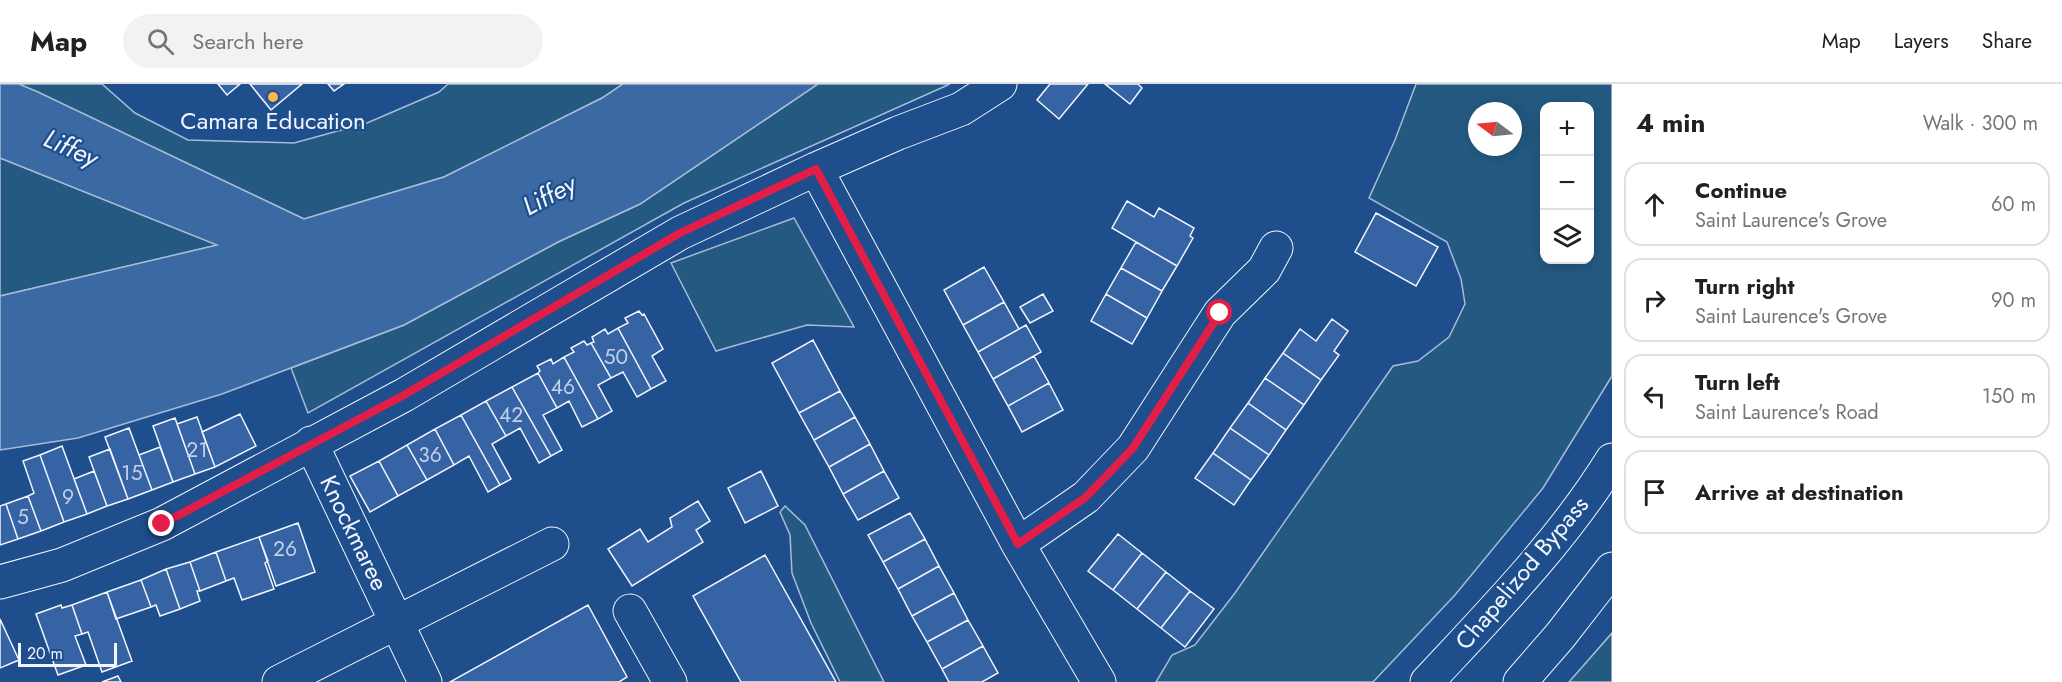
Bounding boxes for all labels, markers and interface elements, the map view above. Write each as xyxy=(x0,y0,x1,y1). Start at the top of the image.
search box xyxy=(123,14,543,68)
text: Map xyxy=(30,21,87,62)
icon: search xyxy=(144,25,177,58)
text: Search here xyxy=(192,25,304,57)
text: Map xyxy=(1822,26,1861,56)
text: Layers xyxy=(1894,26,1949,56)
text: Share xyxy=(1982,26,2032,56)
marker: Camara Education xyxy=(266,90,280,104)
north arrow xyxy=(1468,102,1522,156)
map controls xyxy=(1540,102,1594,264)
button: + xyxy=(1540,102,1594,156)
place label: Camara Education xyxy=(180,103,366,138)
text: 4 min xyxy=(1636,104,1705,142)
text: Walk · 300 m xyxy=(1923,109,2038,138)
water label: Liffey xyxy=(38,119,106,178)
button: − xyxy=(1540,156,1594,210)
water label: Liffey xyxy=(515,164,584,225)
text: Continue xyxy=(1695,174,1787,206)
icon: ahead xyxy=(1638,188,1671,221)
text: 60 m xyxy=(1991,190,2036,219)
text: Saint Laurence's Grove xyxy=(1695,206,1887,235)
button: layers xyxy=(1540,210,1594,264)
text: Turn right xyxy=(1695,270,1795,302)
icon: right xyxy=(1638,284,1671,317)
text: 90 m xyxy=(1991,286,2036,315)
route start xyxy=(1206,299,1232,325)
text: Saint Laurence's Grove xyxy=(1695,302,1887,331)
house number: 50 xyxy=(604,342,628,372)
text: Turn left xyxy=(1695,366,1780,398)
house number: 46 xyxy=(551,372,575,402)
icon: left xyxy=(1638,380,1671,413)
text: 150 m xyxy=(1982,382,2036,411)
text: Saint Laurence's Road xyxy=(1695,398,1879,427)
house number: 42 xyxy=(499,400,523,430)
house number: 21 xyxy=(186,435,208,465)
house number: 36 xyxy=(418,440,442,470)
house number: 15 xyxy=(121,458,143,488)
street label: Knockmaree xyxy=(312,469,397,596)
icon: arrive xyxy=(1638,476,1671,509)
text: Arrive at destination xyxy=(1695,476,1904,508)
house number: 9 xyxy=(62,482,74,512)
street label: Chapelizod Bypass xyxy=(1447,488,1597,657)
house number: 5 xyxy=(17,502,29,532)
route end xyxy=(148,510,174,536)
house number: 26 xyxy=(273,534,297,564)
scale bar xyxy=(18,640,117,668)
text: 20 m xyxy=(27,642,63,665)

